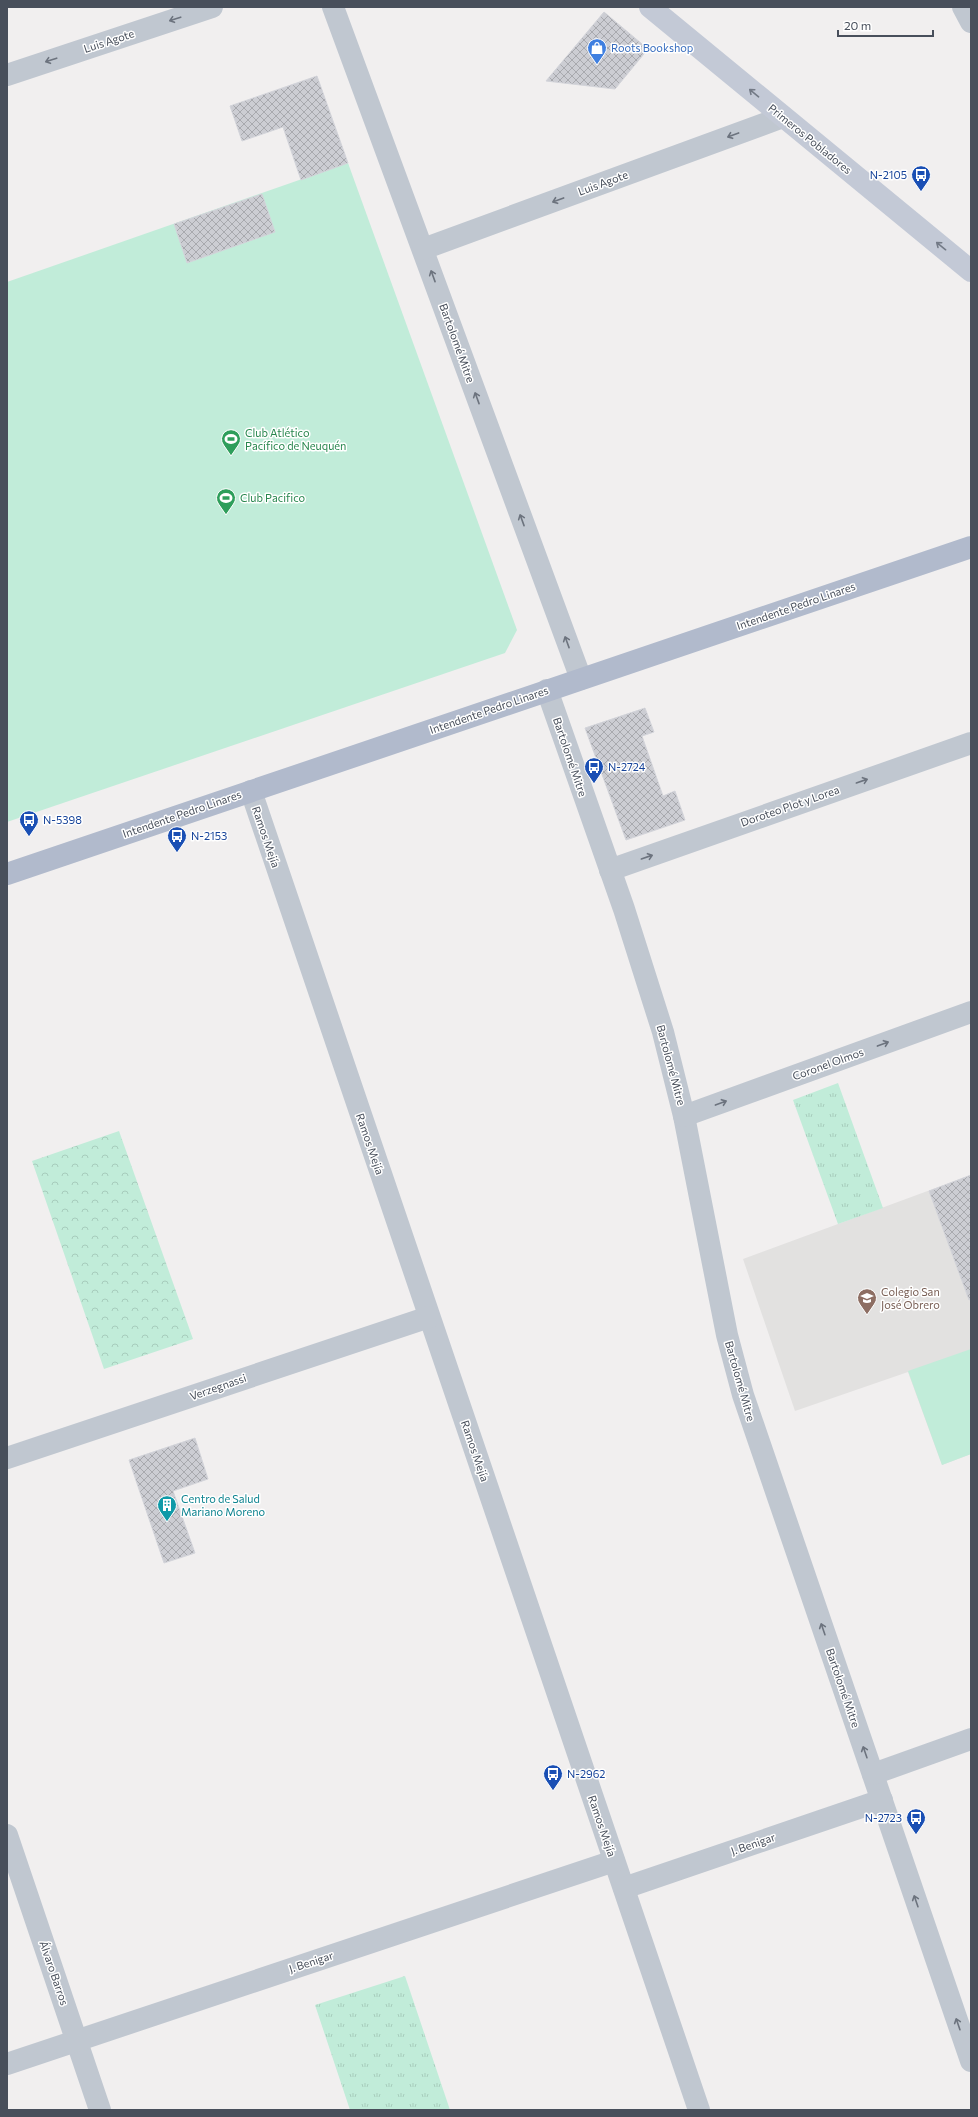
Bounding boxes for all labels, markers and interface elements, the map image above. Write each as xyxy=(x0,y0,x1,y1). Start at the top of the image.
scale bar xyxy=(838,12,933,38)
one-way arrow xyxy=(168,16,181,23)
text: 20 m xyxy=(844,18,871,32)
street label: Luis Agote xyxy=(82,26,136,55)
shop icon: Roots Bookshop xyxy=(586,37,608,65)
place label: Roots Bookshop xyxy=(611,41,693,54)
one-way arrow xyxy=(45,57,58,64)
one-way arrow xyxy=(748,88,759,97)
street label: Primeros Pobladores xyxy=(766,101,855,176)
one-way arrow xyxy=(728,132,740,140)
bus stop icon: N-2105 xyxy=(910,164,932,192)
street label: Luis Agote xyxy=(576,167,630,198)
place label: N-2105 xyxy=(870,168,907,181)
one-way arrow xyxy=(553,196,565,204)
one-way arrow xyxy=(935,242,946,251)
one-way arrow xyxy=(428,271,436,283)
street label: Bartolomé Mitre xyxy=(437,302,478,384)
one-way arrow xyxy=(473,393,481,405)
place label: Club Atlético Pacífico de Neuquén xyxy=(245,426,346,452)
sports icon: Club Atlético Pacífico de Neuquén xyxy=(220,428,242,456)
sports icon: Club Pacifico xyxy=(215,487,237,515)
place label: Club Pacifico xyxy=(240,491,306,504)
one-way arrow xyxy=(518,515,526,527)
street label: Intendente Pedro Linares xyxy=(735,579,857,632)
one-way arrow xyxy=(563,637,571,649)
street label: Intendente Pedro Linares xyxy=(428,683,550,736)
street label: Bartolomé Mitre xyxy=(551,715,590,798)
bus stop icon: N-2724 xyxy=(583,756,605,784)
place label: N-2724 xyxy=(608,760,646,773)
one-way arrow xyxy=(856,777,868,785)
street label: Doroteo Plot y Lorea xyxy=(739,783,841,829)
street label: Intendente Pedro Linares xyxy=(121,787,243,840)
street label: Ramos Mejía xyxy=(250,804,283,869)
bus stop icon: N-5398 xyxy=(18,809,40,837)
place label: N-5398 xyxy=(43,813,82,826)
bus stop icon: N-2153 xyxy=(166,825,188,853)
place label: N-2153 xyxy=(191,829,227,842)
one-way arrow xyxy=(640,852,652,860)
street label: Bartolomé Mitre xyxy=(654,1023,689,1107)
one-way arrow xyxy=(876,1040,888,1048)
street label: Coronel Olmos xyxy=(790,1045,865,1082)
one-way arrow xyxy=(714,1099,727,1106)
street label: Ramos Mejía xyxy=(354,1111,387,1176)
place label: Colegio San José Obrero xyxy=(881,1285,940,1312)
school or university icon: Colegio San José Obrero xyxy=(856,1287,878,1315)
street label: Bartolomé Mitre xyxy=(723,1339,758,1423)
street label: Verzegnassi xyxy=(188,1371,248,1402)
street label: Ramos Mejía xyxy=(459,1418,492,1483)
place label: Centro de Salud Mariano Moreno xyxy=(181,1492,266,1518)
building icon: Centro de Salud Mariano Moreno xyxy=(156,1494,178,1522)
one-way arrow xyxy=(819,1622,826,1635)
street label: Bartolomé Mitre xyxy=(824,1646,863,1729)
one-way arrow xyxy=(861,1745,868,1758)
bus stop icon: N-2962 xyxy=(542,1763,564,1791)
place label: N-2962 xyxy=(567,1767,605,1780)
street label: Ramos Mejía xyxy=(586,1793,619,1858)
bus stop icon: N-2723 xyxy=(905,1807,927,1835)
place label: N-2723 xyxy=(865,1811,902,1824)
street label: J. Benigar xyxy=(729,1830,778,1858)
one-way arrow xyxy=(912,1895,920,1907)
street label: Álvaro Barros xyxy=(37,1938,73,2007)
street label: J. Benigar xyxy=(287,1948,336,1976)
one-way arrow xyxy=(954,2018,962,2030)

